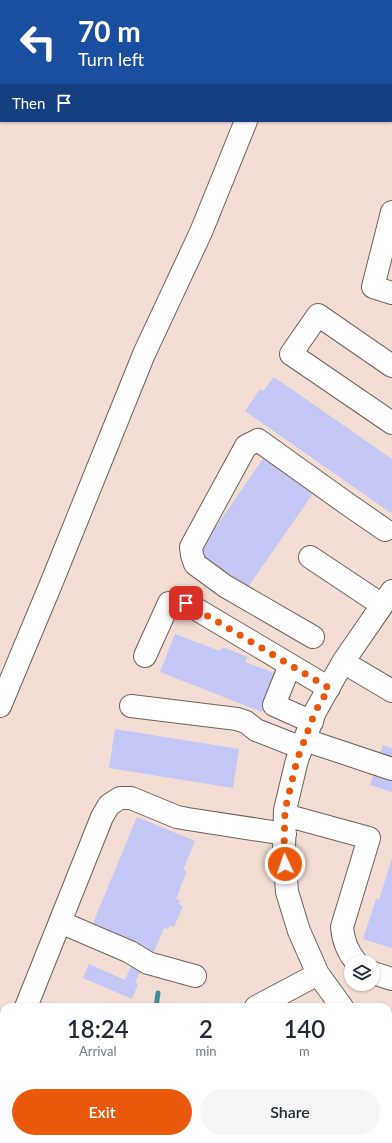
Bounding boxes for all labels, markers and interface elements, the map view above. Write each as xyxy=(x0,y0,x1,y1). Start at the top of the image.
text: 70 m xyxy=(78,14,141,48)
icon: left xyxy=(12,16,64,68)
text: Turn left xyxy=(78,48,144,70)
icon: arrive xyxy=(53,92,75,114)
text: Then xyxy=(12,94,45,112)
pin xyxy=(169,586,203,620)
icon: arrive xyxy=(175,592,197,614)
position arrow xyxy=(264,843,306,885)
map controls xyxy=(344,955,380,991)
button: layers xyxy=(344,955,380,991)
text: 18:24 xyxy=(67,1014,129,1043)
text: 2 xyxy=(199,1014,213,1043)
text: 140 xyxy=(283,1014,325,1043)
text: Arrival xyxy=(79,1043,116,1059)
text: min xyxy=(195,1043,217,1059)
text: m xyxy=(299,1043,310,1059)
button: Exit xyxy=(12,1089,192,1135)
button: Share xyxy=(200,1089,380,1135)

